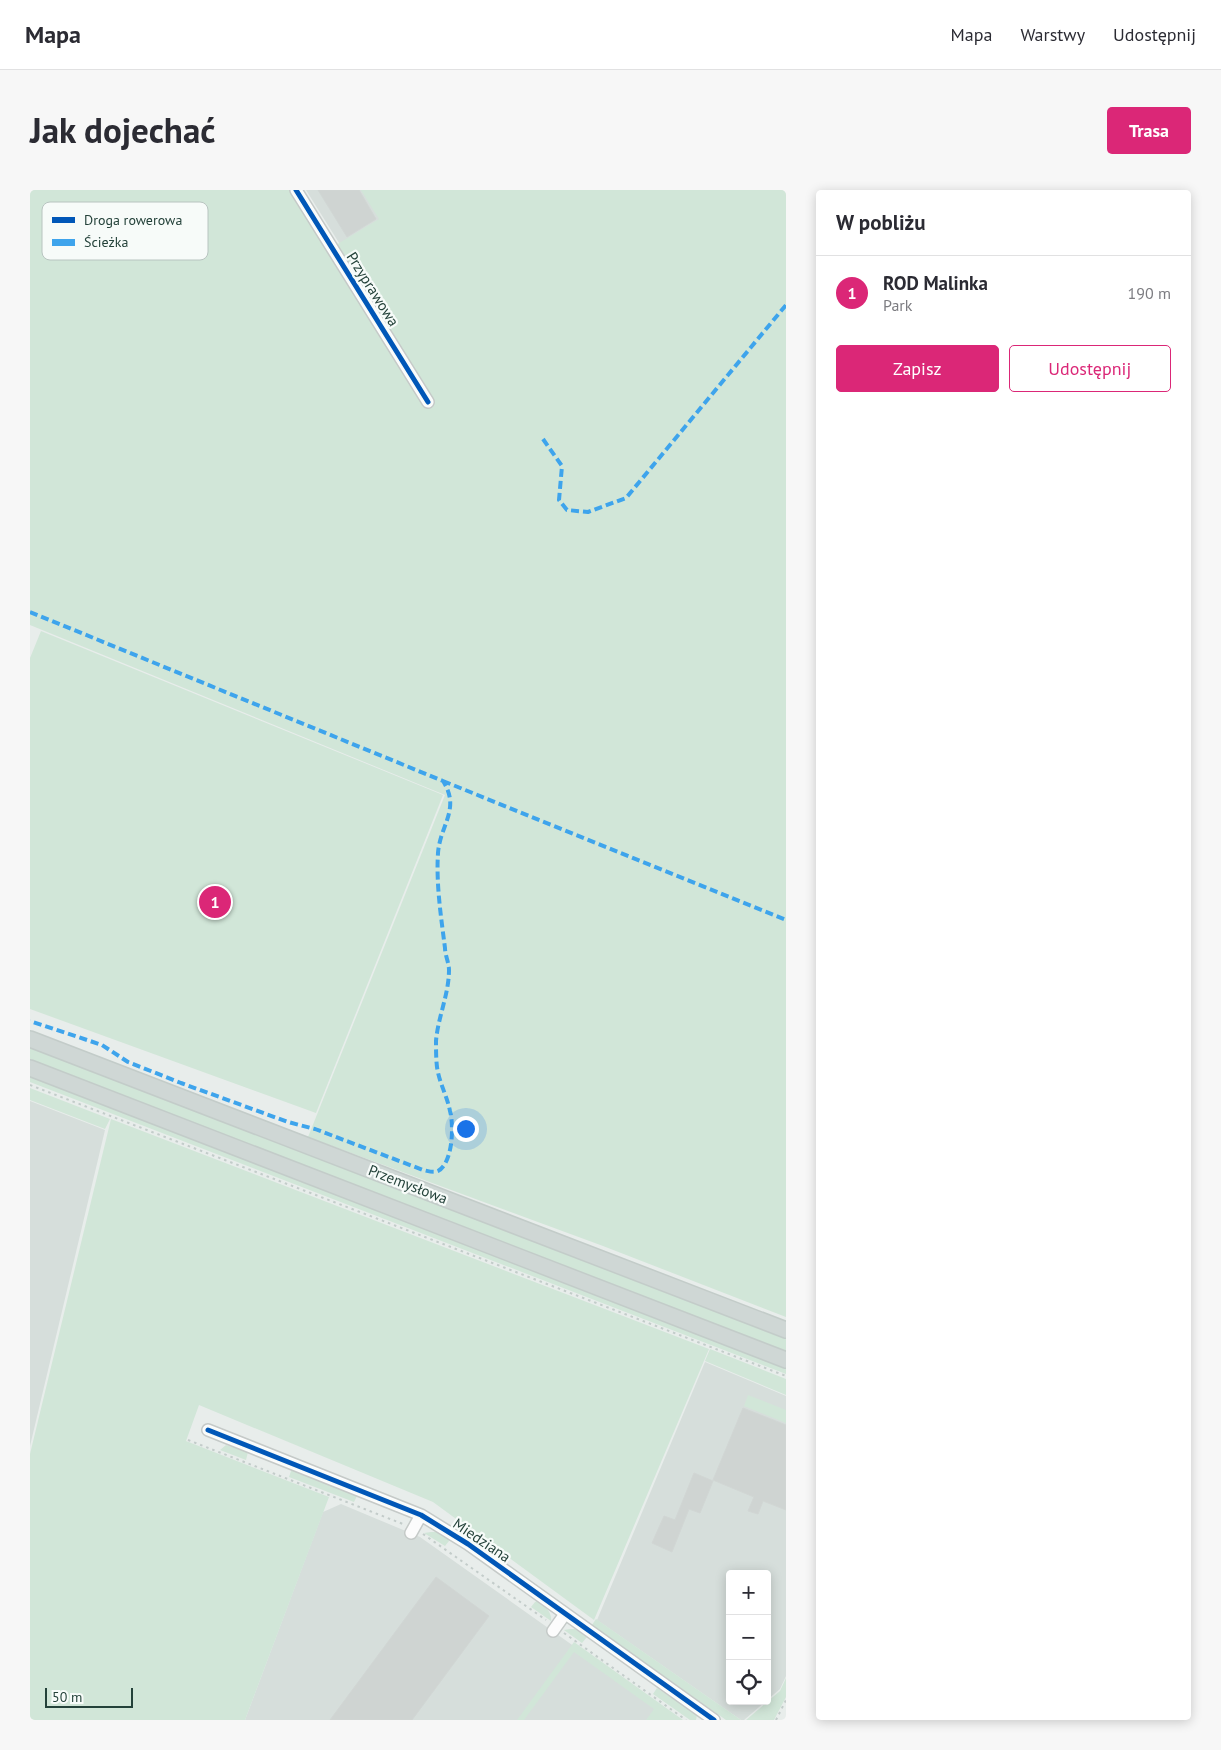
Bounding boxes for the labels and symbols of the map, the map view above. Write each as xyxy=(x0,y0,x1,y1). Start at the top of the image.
legend xyxy=(42,202,208,260)
text: Droga rowerowa xyxy=(84,211,182,229)
text: Ścieżka xyxy=(84,233,128,251)
street label: Przyprawowa xyxy=(343,248,403,330)
pin: 1 xyxy=(199,883,231,921)
your location xyxy=(453,1116,479,1142)
street label: Przemysłowa xyxy=(366,1160,450,1208)
street label: Miedziana xyxy=(450,1514,514,1566)
scale bar xyxy=(45,1685,132,1708)

